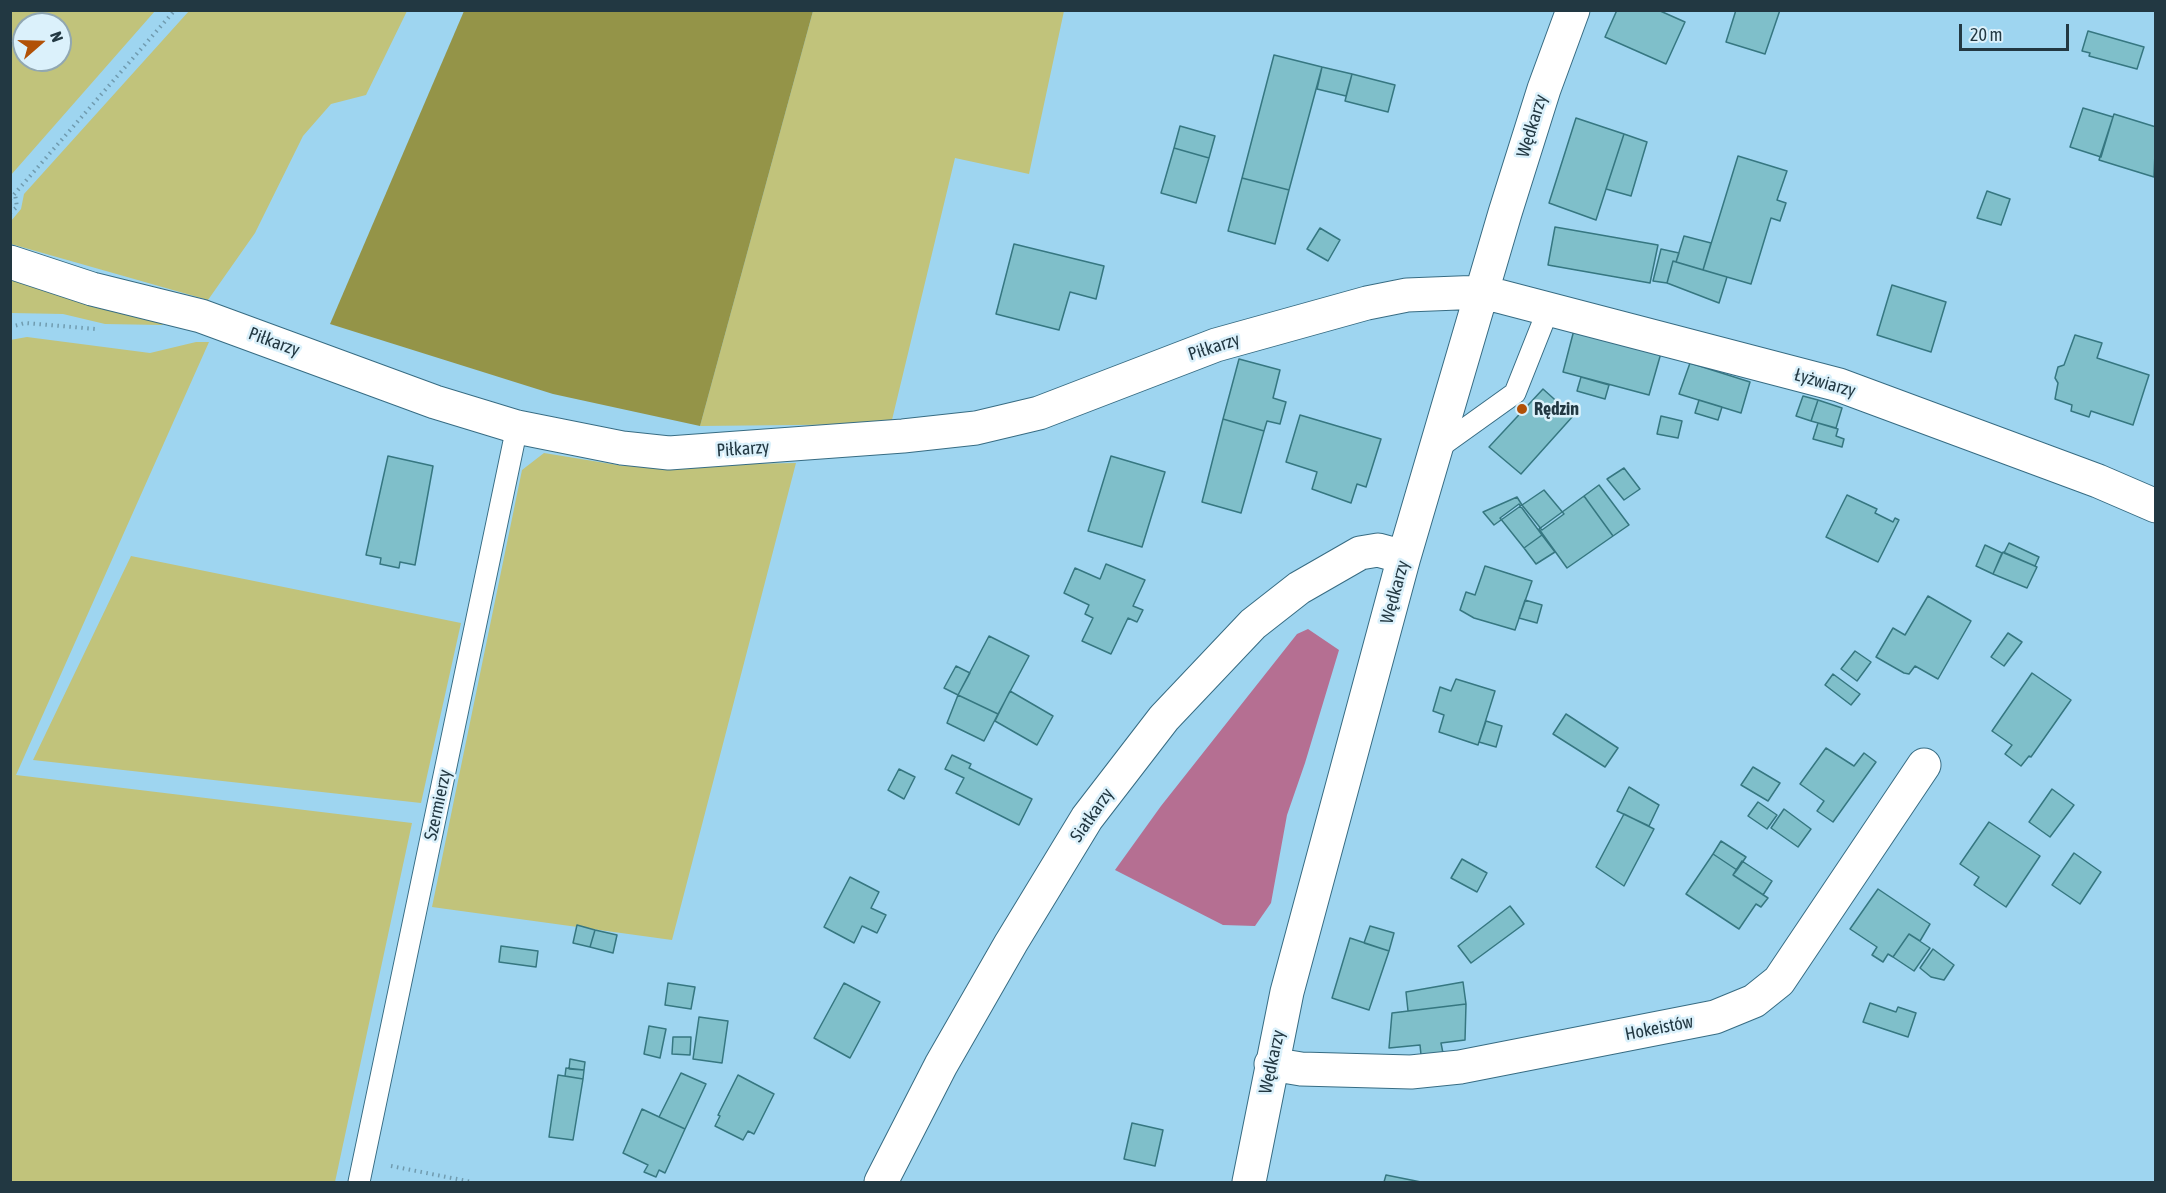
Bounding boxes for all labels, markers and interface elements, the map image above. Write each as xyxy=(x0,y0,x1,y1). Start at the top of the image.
north arrow xyxy=(12,12,72,72)
scale bar xyxy=(1962,12,2072,50)
text: 20 m xyxy=(1970,24,2002,45)
text: N xyxy=(47,29,67,44)
street label: Wędkarzy xyxy=(1512,92,1552,160)
street label: Piłkarzy xyxy=(245,323,303,361)
street label: Piłkarzy xyxy=(1186,329,1242,365)
street label: Łyżwiarzy xyxy=(1792,364,1858,402)
place label: Rędzin xyxy=(1534,398,1579,420)
marker: Rędzin xyxy=(1515,402,1529,416)
street label: Piłkarzy xyxy=(716,436,770,462)
street label: Wędkarzy xyxy=(1376,558,1414,626)
street label: Szermierzy xyxy=(420,768,456,842)
street label: Siatkarzy xyxy=(1066,784,1118,846)
street label: Hokeistów xyxy=(1623,1011,1695,1045)
street label: Wędkarzy xyxy=(1255,1028,1289,1096)

